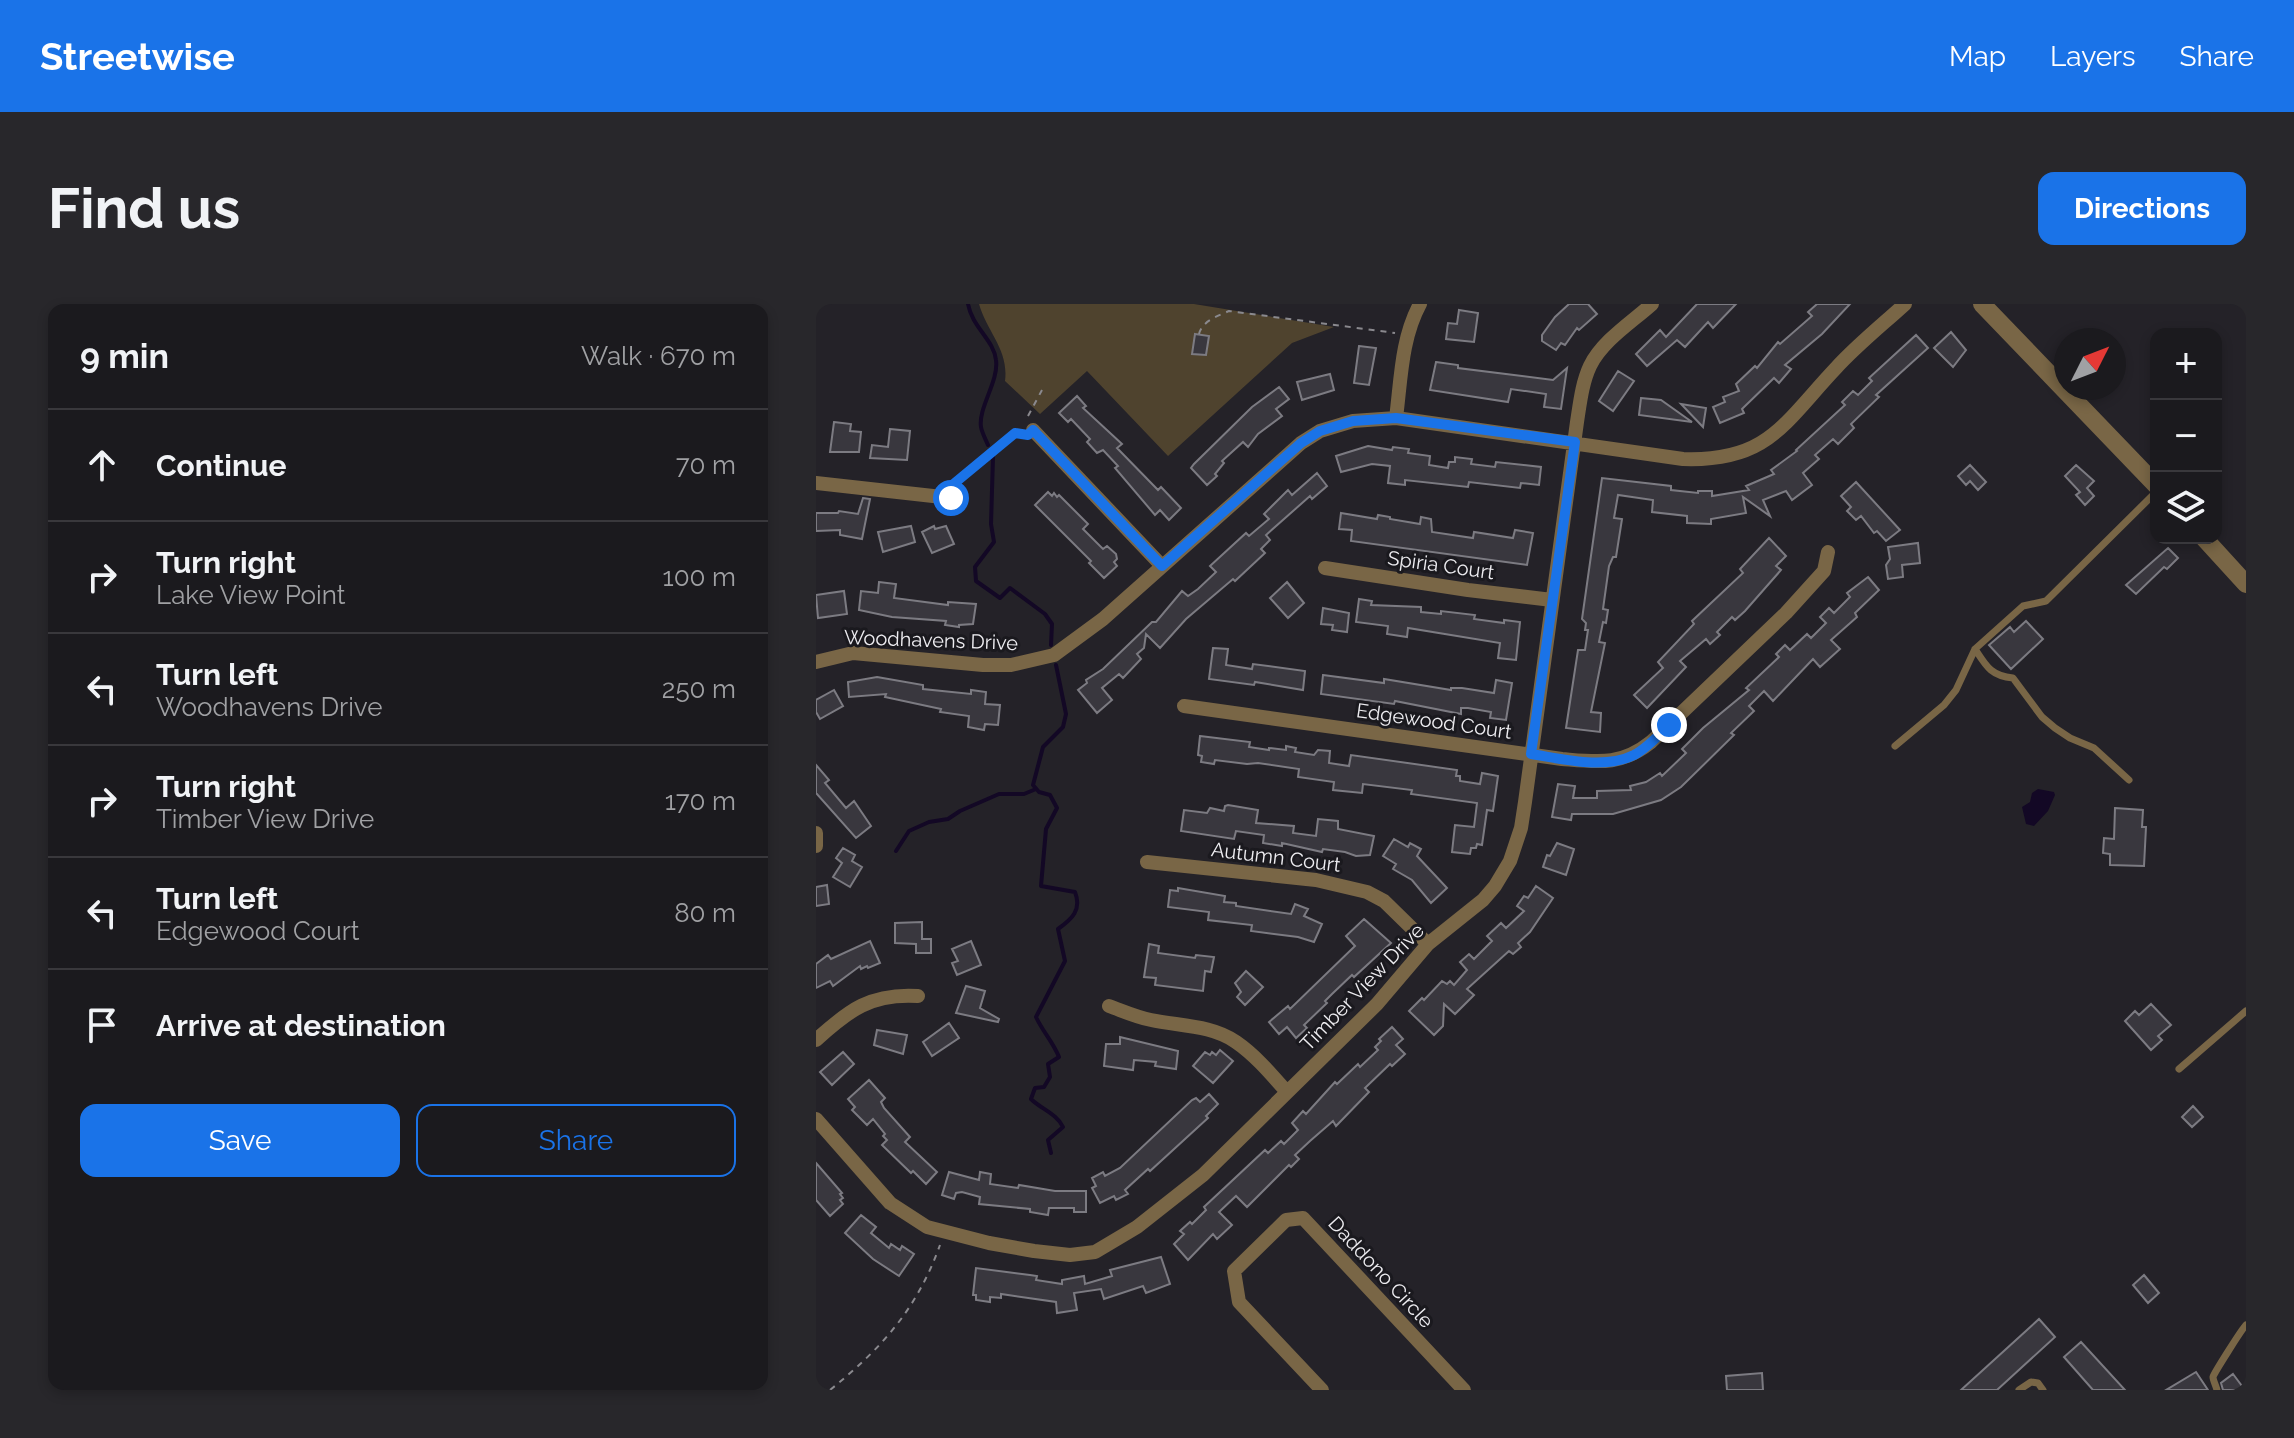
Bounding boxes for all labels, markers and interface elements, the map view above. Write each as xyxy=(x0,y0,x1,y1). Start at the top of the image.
text: Streetwise xyxy=(40,34,235,79)
text: Map xyxy=(1949,40,2006,73)
text: Layers xyxy=(2050,40,2136,73)
text: Share xyxy=(2180,40,2254,73)
button: Directions xyxy=(2038,172,2246,245)
text: Find us xyxy=(48,175,240,241)
north arrow xyxy=(2054,328,2126,400)
map controls xyxy=(2150,328,2222,544)
button: + xyxy=(2150,328,2222,400)
text: 9 min xyxy=(80,336,169,376)
text: Walk · 670 m xyxy=(581,341,736,371)
button: − xyxy=(2150,400,2222,472)
icon: ahead xyxy=(80,443,124,487)
text: Continue xyxy=(156,448,287,483)
text: 70 m xyxy=(676,450,736,480)
button: layers xyxy=(2150,472,2222,544)
route start xyxy=(933,480,969,516)
text: Turn right xyxy=(156,545,296,580)
street label: Spiria Court xyxy=(1386,546,1496,584)
icon: right xyxy=(80,555,124,599)
text: 100 m xyxy=(663,562,736,592)
text: Lake View Point xyxy=(156,580,345,610)
street label: Woodhavens Drive xyxy=(844,625,1019,655)
text: Turn left xyxy=(156,657,278,692)
icon: left xyxy=(80,667,124,711)
text: 250 m xyxy=(662,674,736,704)
text: Woodhavens Drive xyxy=(156,692,383,722)
street label: Edgewood Court xyxy=(1355,698,1513,744)
route end xyxy=(1651,707,1687,743)
text: Turn right xyxy=(156,769,296,804)
icon: right xyxy=(80,779,124,823)
text: 170 m xyxy=(665,786,736,816)
text: Timber View Drive xyxy=(156,804,374,834)
street label: Autumn Court xyxy=(1210,837,1342,877)
text: Turn left xyxy=(156,881,278,916)
icon: left xyxy=(80,891,124,935)
text: 80 m xyxy=(674,898,736,928)
text: Edgewood Court xyxy=(156,916,360,946)
street label: Timber View Drive xyxy=(1295,918,1429,1056)
icon: arrive xyxy=(80,1003,124,1047)
text: Arrive at destination xyxy=(156,1008,446,1043)
button: Save xyxy=(80,1104,400,1177)
button: Share xyxy=(416,1104,736,1177)
street label: Daddono Circle xyxy=(1323,1211,1439,1333)

